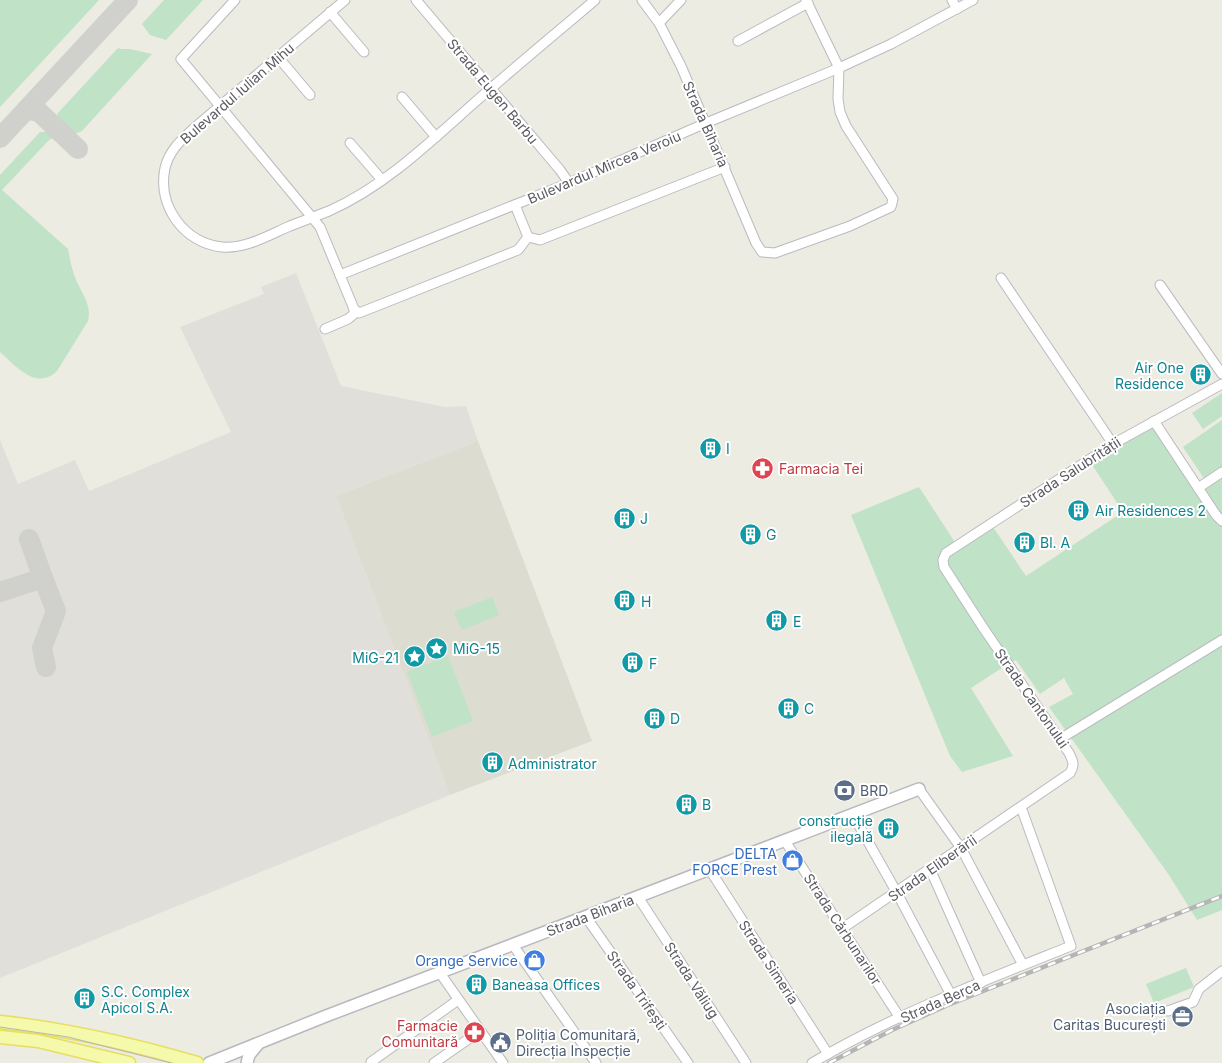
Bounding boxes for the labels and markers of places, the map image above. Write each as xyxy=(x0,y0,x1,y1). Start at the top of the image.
place label: Air One Residence xyxy=(1115,359,1184,392)
building icon: Air One Residence xyxy=(1188,363,1212,387)
building icon: I xyxy=(698,436,722,460)
place label: I xyxy=(726,440,730,457)
pharmacy icon: Farmacia Tei xyxy=(751,456,775,480)
place label: Farmacia Tei xyxy=(779,460,863,477)
building icon: Air Residences 2 xyxy=(1067,498,1091,522)
place label: Air Residences 2 xyxy=(1095,502,1206,519)
building icon: J xyxy=(612,506,636,530)
place label: J xyxy=(640,510,648,527)
building icon: G xyxy=(738,522,762,546)
place label: G xyxy=(766,526,776,543)
building icon: Bl. A xyxy=(1012,530,1036,554)
place label: Bl. A xyxy=(1040,534,1071,551)
building icon: H xyxy=(613,589,637,613)
place label: H xyxy=(641,593,651,610)
building icon: E xyxy=(765,609,789,633)
place label: E xyxy=(793,613,801,630)
place icon: MiG-15 xyxy=(425,636,449,660)
place label: MiG-15 xyxy=(453,640,500,657)
place icon: MiG-21 xyxy=(403,645,427,669)
place label: MiG-21 xyxy=(352,649,399,666)
building icon: F xyxy=(621,651,645,675)
place label: F xyxy=(649,655,657,672)
building icon: C xyxy=(776,696,800,720)
place label: C xyxy=(804,700,814,717)
building icon: D xyxy=(642,706,666,730)
place label: D xyxy=(670,710,680,727)
building icon: Administrator xyxy=(480,751,504,775)
place label: Administrator xyxy=(508,755,597,772)
bank icon: BRD xyxy=(832,778,856,802)
place label: BRD xyxy=(860,782,888,799)
building icon: B xyxy=(674,792,698,816)
place label: B xyxy=(702,796,711,813)
place label: construcție ilegală xyxy=(799,812,873,845)
building icon: construcție ilegală xyxy=(877,816,901,840)
place label: DELTA FORCE Prest xyxy=(692,845,777,878)
shop icon: DELTA FORCE Prest xyxy=(781,849,805,873)
shop icon: Orange Service xyxy=(522,948,546,972)
place label: Orange Service xyxy=(415,952,518,969)
building icon: Baneasa Offices xyxy=(464,972,488,996)
place label: Baneasa Offices xyxy=(492,976,600,993)
place label: S.C. Complex Apicol S.A. xyxy=(101,983,190,1016)
building icon: S.C. Complex Apicol S.A. xyxy=(73,987,97,1011)
place label: Asociația Caritas București xyxy=(1053,1000,1166,1034)
office icon: Asociația Caritas București xyxy=(1170,1004,1194,1028)
place label: Farmacie Comunitară xyxy=(382,1017,458,1050)
pharmacy icon: Farmacie Comunitară xyxy=(462,1021,486,1045)
place label: Poliția Comunitară, Direcția Inspecție xyxy=(516,1026,640,1060)
public building icon: Poliția Comunitară, Direcția Inspecție xyxy=(488,1030,512,1054)

